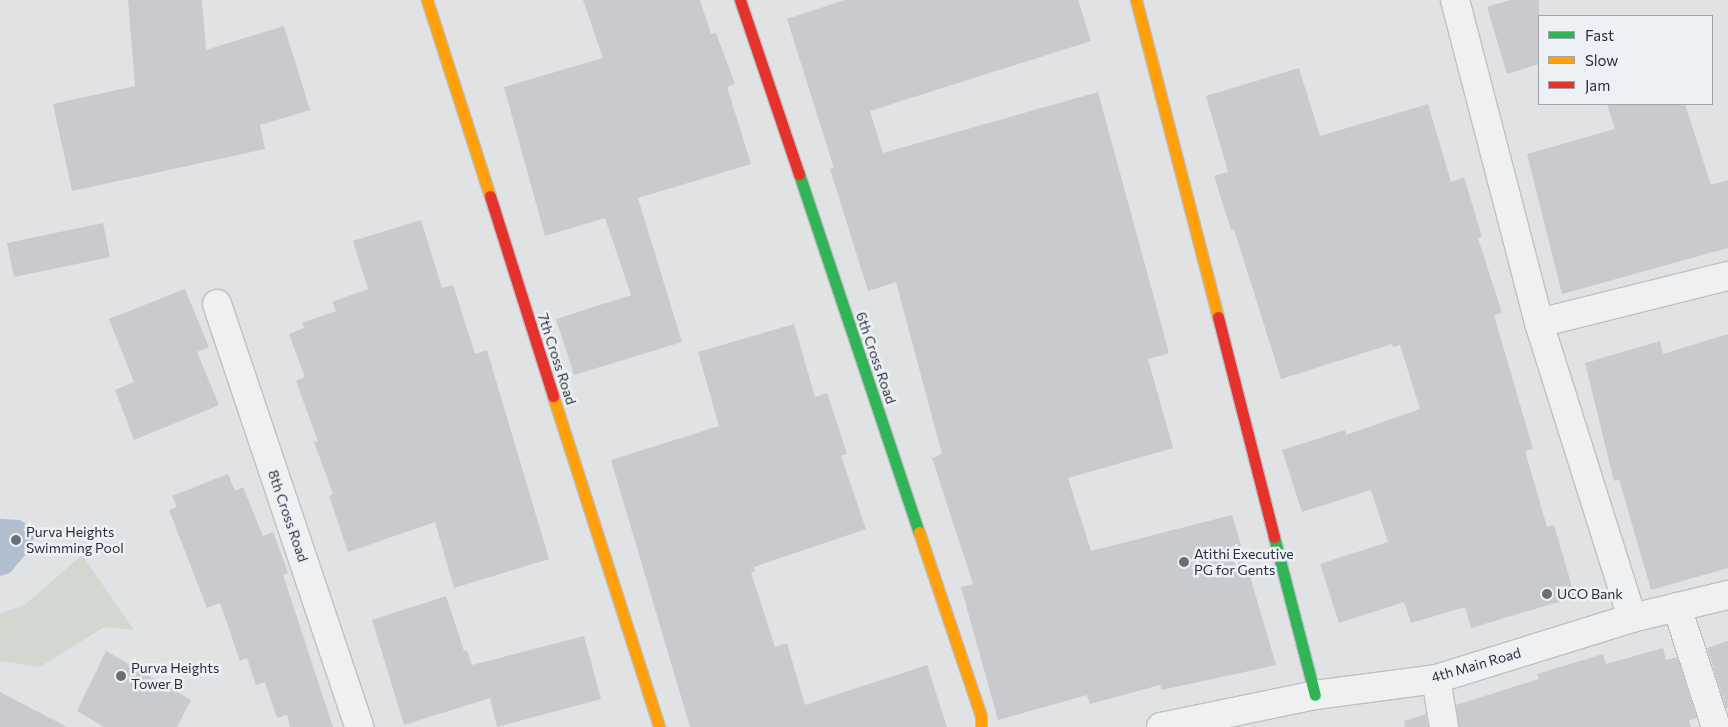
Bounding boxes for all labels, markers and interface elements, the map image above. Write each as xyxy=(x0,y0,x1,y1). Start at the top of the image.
legend xyxy=(1538,15,1713,105)
text: Fast xyxy=(1585,26,1614,44)
text: Slow xyxy=(1585,51,1618,69)
text: Jam xyxy=(1585,76,1610,94)
street label: 6th Cross Road xyxy=(852,310,900,406)
street label: 7th Cross Road xyxy=(534,311,580,407)
street label: 8th Cross Road xyxy=(264,468,312,564)
place label: Purva Heights Swimming Pool xyxy=(26,524,124,556)
marker: Purva Heights Swimming Pool xyxy=(10,534,22,546)
place label: Atithi Executive PG for Gents xyxy=(1194,546,1294,578)
marker: Atithi Executive PG for Gents xyxy=(1178,556,1190,568)
place label: UCO Bank xyxy=(1557,586,1623,602)
marker: UCO Bank xyxy=(1541,588,1553,600)
street label: 4th Main Road xyxy=(1429,644,1523,686)
place label: Purva Heights Tower B xyxy=(131,660,219,692)
marker: Purva Heights Tower B xyxy=(115,670,127,682)

